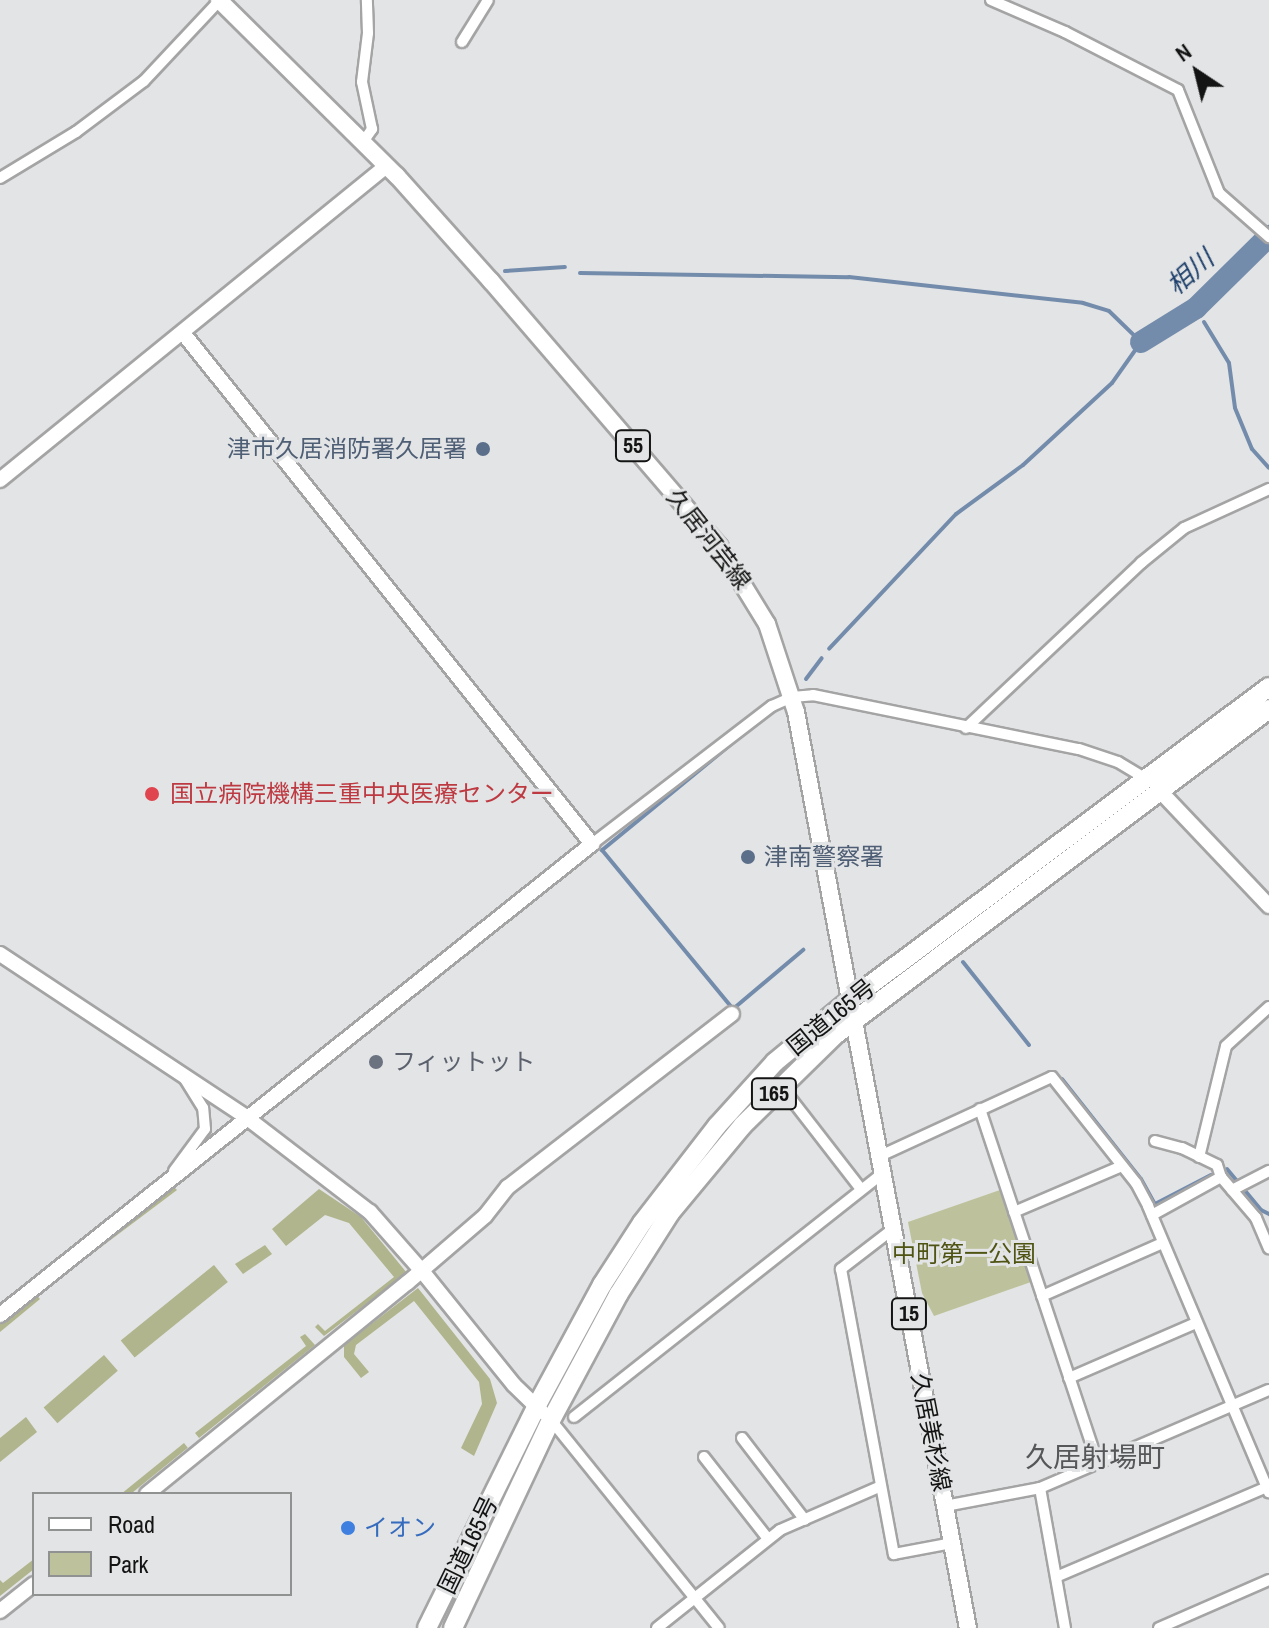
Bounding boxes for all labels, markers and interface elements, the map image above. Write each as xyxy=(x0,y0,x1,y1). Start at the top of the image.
north arrow xyxy=(1157,32,1237,112)
text: N xyxy=(1169,36,1197,68)
water label: 相川 xyxy=(1160,243,1220,301)
road number: 55 xyxy=(613,428,653,464)
place label: 津市久居消防署久居署 xyxy=(227,435,467,463)
marker: 津市久居消防署久居署 xyxy=(474,440,492,458)
street label: 久居河芸線 xyxy=(661,483,757,595)
place label: 国立病院機構三重中央医療センター xyxy=(170,780,554,808)
marker: 国立病院機構三重中央医療センター xyxy=(141,783,163,805)
place label: 津南警察署 xyxy=(764,843,884,871)
marker: 津南警察署 xyxy=(739,848,757,866)
street label: 国道165号 xyxy=(781,973,881,1061)
place label: フィットット xyxy=(392,1048,536,1076)
marker: フィットット xyxy=(367,1053,385,1071)
road number: 165 xyxy=(750,1076,798,1112)
park label: 中町第一公園 xyxy=(892,1240,1036,1268)
road number: 15 xyxy=(889,1296,929,1332)
street label: 久居美杉線 xyxy=(905,1370,957,1494)
district label: 久居射場町 xyxy=(1025,1440,1165,1474)
legend xyxy=(32,1492,292,1596)
street label: 国道165号 xyxy=(432,1492,504,1598)
text: Road xyxy=(108,1508,155,1540)
place label: イオン xyxy=(364,1514,436,1542)
marker: イオン xyxy=(339,1519,357,1537)
text: Park xyxy=(108,1548,148,1580)

